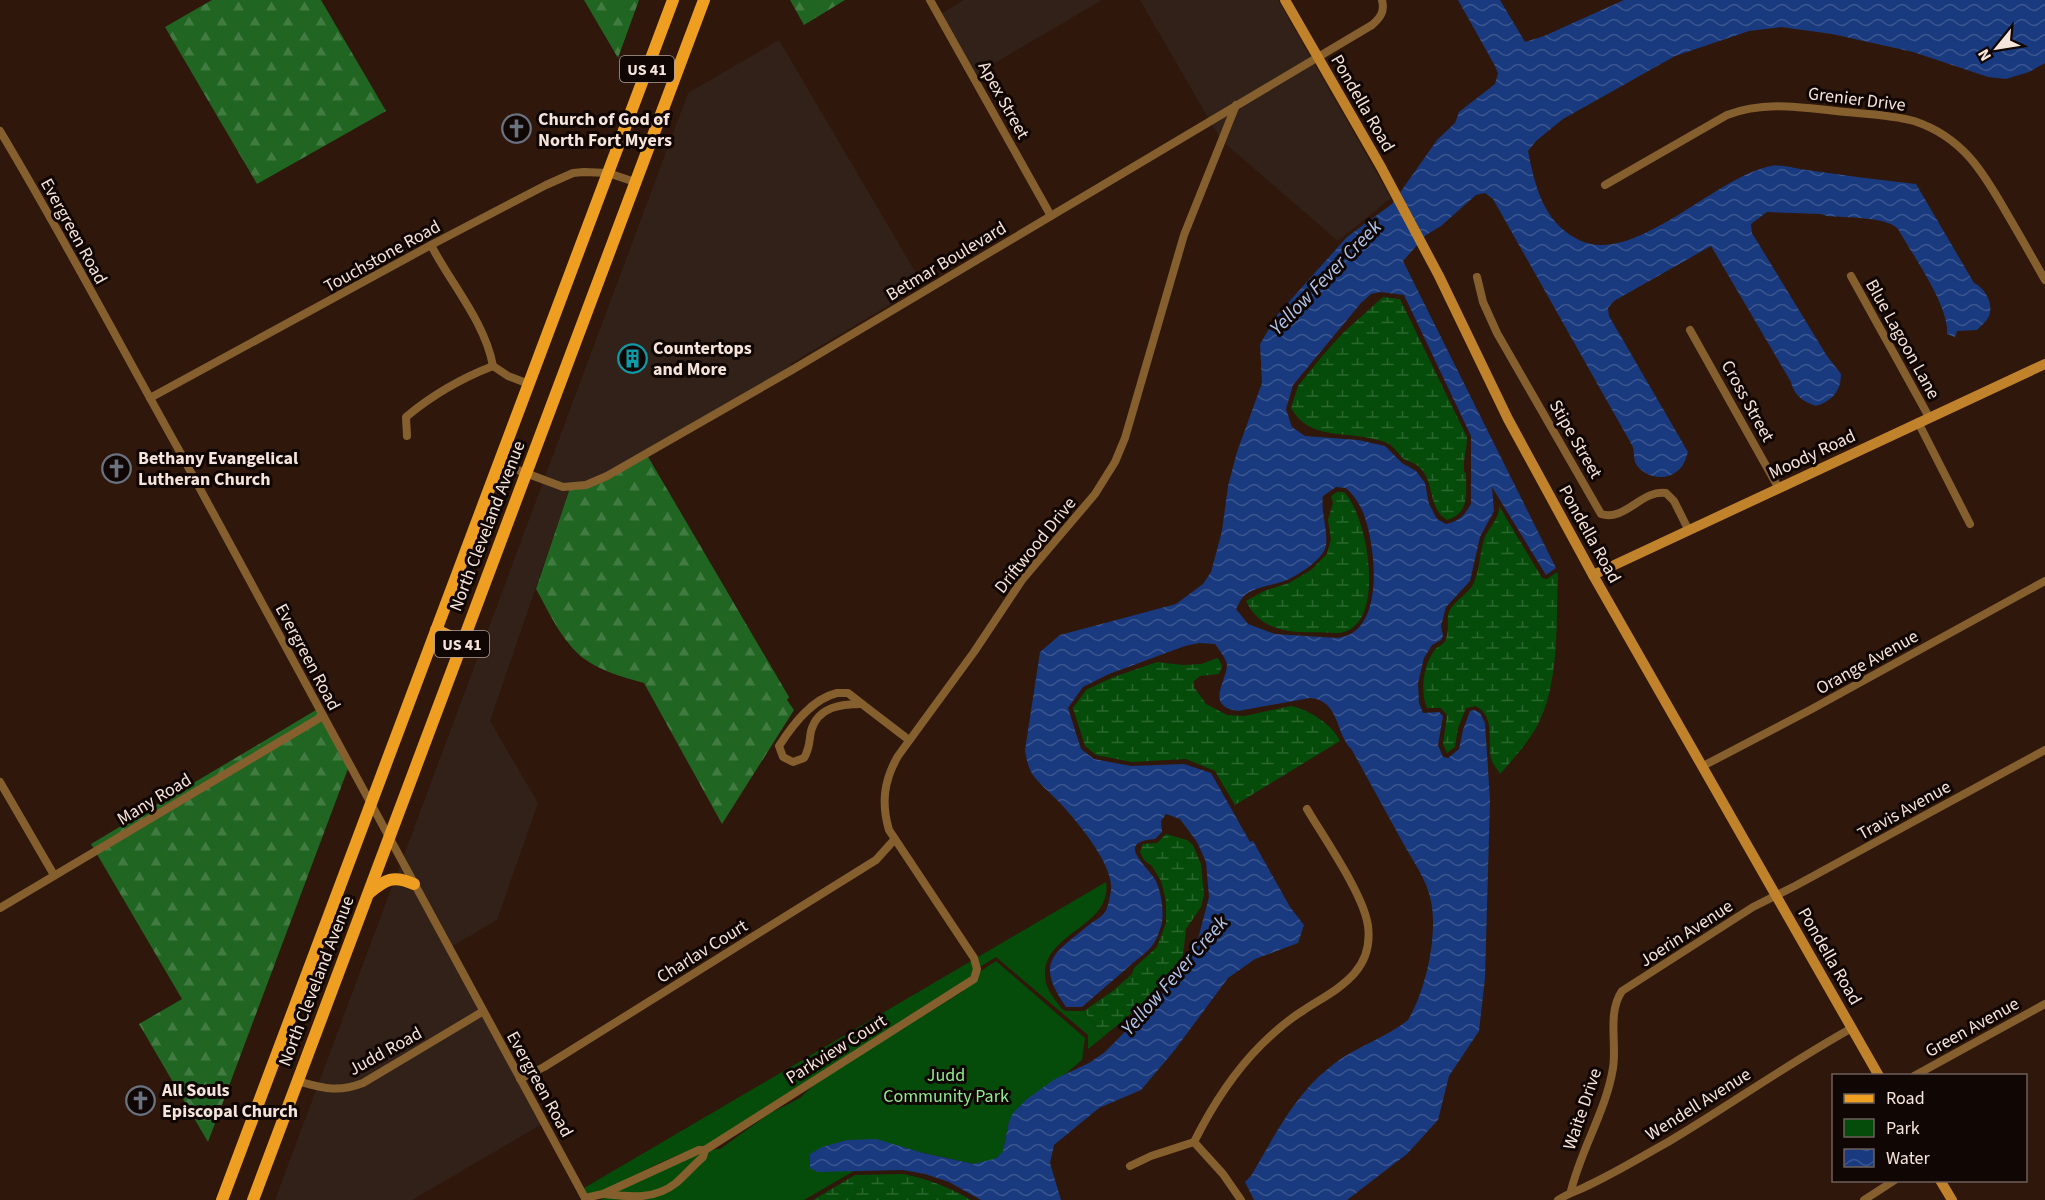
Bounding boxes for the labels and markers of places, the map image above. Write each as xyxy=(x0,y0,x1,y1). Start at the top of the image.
place label: Church of God of North Fort Myers xyxy=(538,107,672,153)
church icon: Church of God of North Fort Myers xyxy=(501,113,533,145)
place label: Countertops and More xyxy=(653,336,752,382)
building icon: Countertops and More xyxy=(616,342,648,374)
place label: Bethany Evangelical Lutheran Church xyxy=(138,446,298,492)
church icon: Bethany Evangelical Lutheran Church xyxy=(101,452,133,484)
place label: All Souls Episcopal Church xyxy=(161,1078,298,1124)
church icon: All Souls Episcopal Church xyxy=(125,1084,157,1116)

